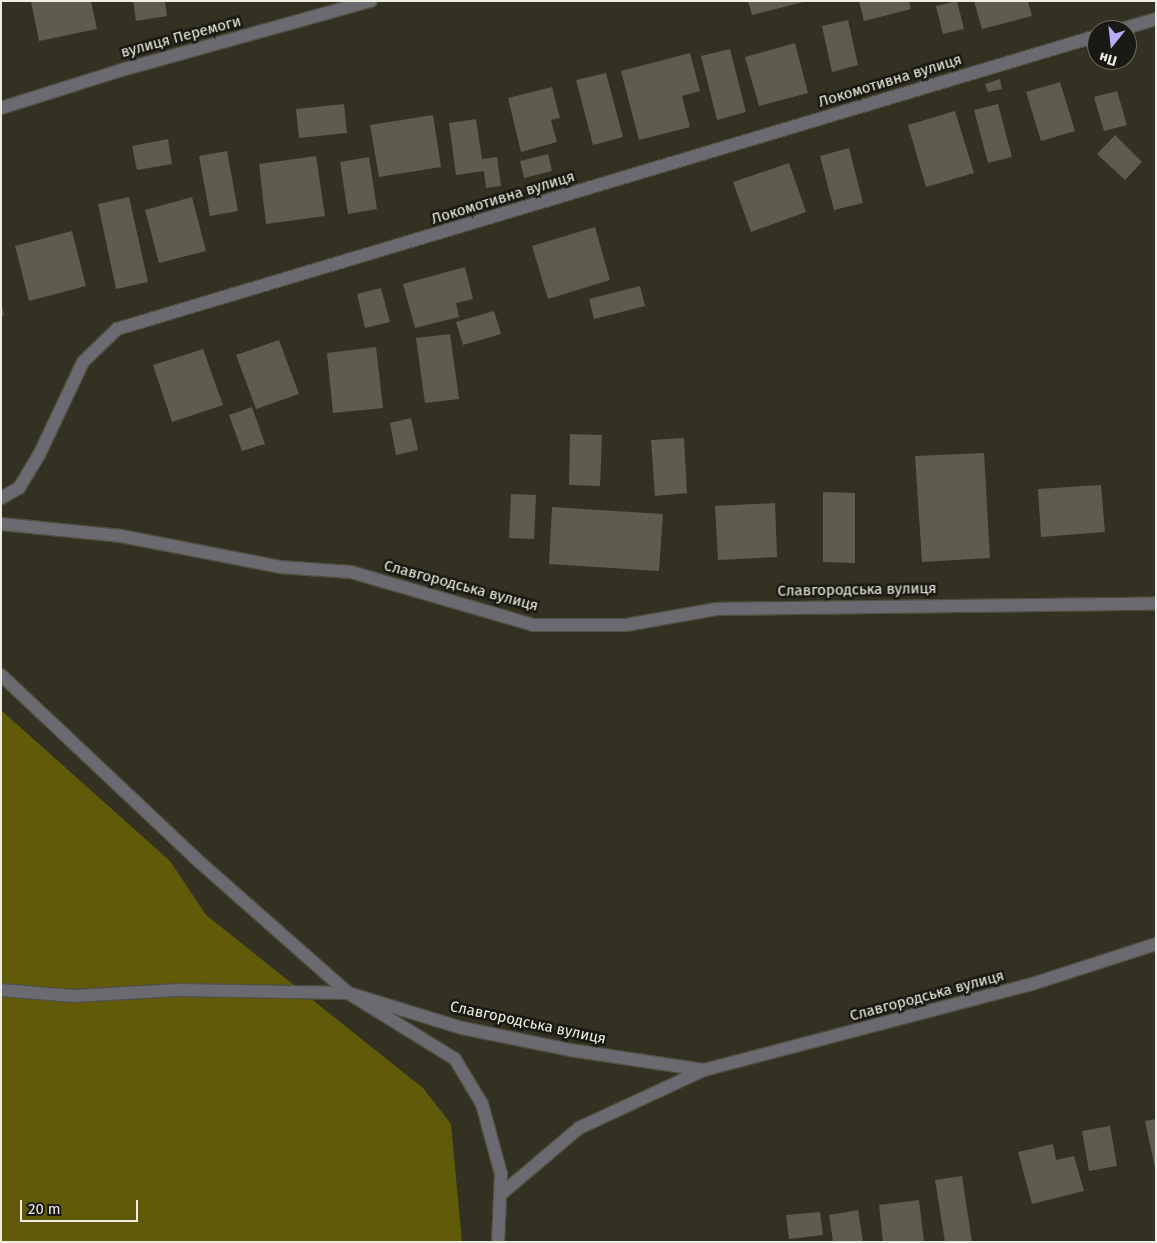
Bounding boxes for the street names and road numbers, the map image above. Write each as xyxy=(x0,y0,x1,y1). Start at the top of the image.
street label: вулиця Перемоги xyxy=(119,12,243,62)
street label: Локомотивна вулиця xyxy=(816,51,964,111)
street label: Локомотивна вулиця xyxy=(429,168,577,228)
street label: Славгородська вулиця xyxy=(382,557,540,615)
street label: Славгородська вулиця xyxy=(777,580,937,600)
street label: Славгородська вулиця xyxy=(848,967,1006,1025)
street label: Славгородська вулиця xyxy=(448,998,608,1048)

